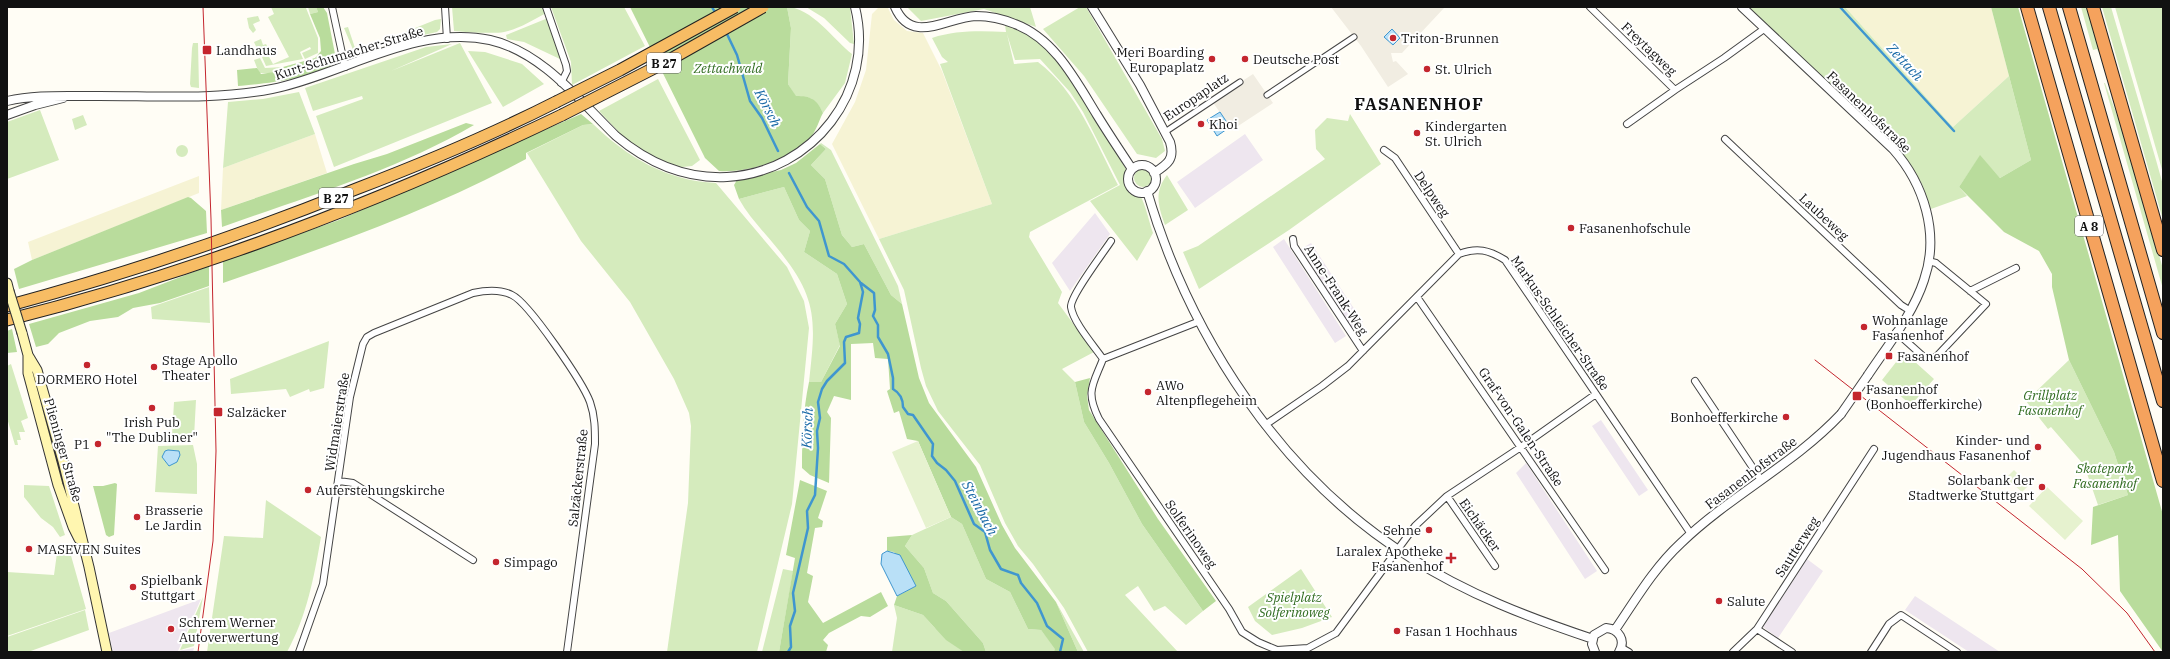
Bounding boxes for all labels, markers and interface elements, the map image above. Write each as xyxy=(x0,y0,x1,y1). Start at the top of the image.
street label: Freytagweg xyxy=(1618,18,1680,80)
street label: Kurt-Schumacher-Straße xyxy=(273,22,425,84)
place label: Triton-Brunnen xyxy=(1401,30,1499,47)
marker: Triton-Brunnen xyxy=(1388,33,1398,43)
water label: Zettach xyxy=(1882,39,1927,85)
place label: Landhaus xyxy=(216,42,277,59)
marker: Landhaus xyxy=(201,44,213,56)
place label: Meri Boarding Europaplatz xyxy=(1116,44,1204,76)
place label: Deutsche Post xyxy=(1253,51,1339,68)
road number: B 27 xyxy=(647,53,681,73)
marker: Meri Boarding Europaplatz xyxy=(1207,54,1217,64)
marker: Deutsche Post xyxy=(1240,54,1250,64)
park label: Zettachwald xyxy=(693,60,763,77)
place label: St. Ulrich xyxy=(1435,61,1492,78)
marker: St. Ulrich xyxy=(1422,64,1432,74)
street label: Fasanenhofstraße xyxy=(1823,67,1915,157)
street label: Europaplatz xyxy=(1160,69,1232,125)
water label: Körsch xyxy=(750,85,785,130)
district label: FASANENHOF xyxy=(1354,93,1484,115)
place label: Khoi xyxy=(1209,116,1238,133)
place label: Kindergarten St. Ulrich xyxy=(1425,118,1507,150)
marker: Khoi xyxy=(1196,119,1206,129)
marker: Kindergarten St. Ulrich xyxy=(1412,128,1422,138)
street label: Delpweg xyxy=(1410,168,1454,220)
road number: B 27 xyxy=(319,188,353,208)
street label: Laubeweg xyxy=(1796,190,1852,244)
road number: A 8 xyxy=(2075,216,2103,236)
place label: Fasanenhofschule xyxy=(1579,220,1691,237)
marker: Fasanenhofschule xyxy=(1566,223,1576,233)
street label: Anne-Frank-Weg xyxy=(1300,241,1372,339)
street label: Markus-Schleicher-Straße xyxy=(1507,252,1613,394)
place label: Wohnanlage Fasanenhof xyxy=(1872,312,1948,344)
marker: Wohnanlage Fasanenhof xyxy=(1859,322,1869,332)
place label: Fasanenhof xyxy=(1897,348,1970,365)
marker: Fasanenhof xyxy=(1884,351,1894,361)
place label: Stage Apollo Theater xyxy=(162,352,238,384)
marker: DORMERO Hotel xyxy=(82,360,92,370)
marker: Stage Apollo Theater xyxy=(149,362,159,372)
street label: Graf-von-Galen-Straße xyxy=(1475,364,1567,490)
place label: DORMERO Hotel xyxy=(37,371,138,388)
street label: Widmaierstraße xyxy=(321,371,353,473)
place label: AWo Altenpflegeheim xyxy=(1156,377,1257,409)
place label: Fasanenhof (Bonhoefferkirche) xyxy=(1866,381,1982,413)
marker: AWo Altenpflegeheim xyxy=(1143,387,1153,397)
park label: Grillplatz Fasanenhof xyxy=(2017,387,2085,419)
marker: Fasanenhof (Bonhoefferkirche) xyxy=(1851,390,1863,402)
street label: Plieninger Straße xyxy=(40,396,86,504)
marker: Irish Pub "The Dubliner" xyxy=(147,403,157,413)
place label: Salzäcker xyxy=(227,404,286,421)
marker: Salzäcker xyxy=(212,406,224,418)
water label: Körsch xyxy=(797,407,817,450)
place label: Bonhoefferkirche xyxy=(1670,409,1778,426)
marker: Bonhoefferkirche xyxy=(1781,412,1791,422)
place label: Irish Pub "The Dubliner" xyxy=(106,414,198,446)
street label: Salzäckerstraße xyxy=(564,428,592,528)
place label: Kinder- und Jugendhaus Fasanenhof xyxy=(1882,432,2032,464)
street label: Fasanenhofstraße xyxy=(1702,433,1800,513)
place label: P1 xyxy=(74,436,90,453)
marker: P1 xyxy=(93,439,103,449)
marker: Kinder- und Jugendhaus Fasanenhof xyxy=(2033,442,2043,452)
park label: Skatepark Fasanenhof xyxy=(2072,460,2140,492)
place label: Solarbank der Stadtwerke Stuttgart xyxy=(1908,472,2034,504)
water label: Steinbach xyxy=(958,477,1002,539)
place label: Auferstehungskirche xyxy=(316,482,445,499)
marker: Solarbank der Stadtwerke Stuttgart xyxy=(2037,482,2047,492)
marker: Auferstehungskirche xyxy=(303,485,313,495)
street label: Eichäcker xyxy=(1455,495,1505,555)
street label: Solferinoweg xyxy=(1161,496,1221,572)
place label: Brasserie Le Jardin xyxy=(145,502,203,534)
marker: Brasserie Le Jardin xyxy=(132,512,142,522)
street label: Sautterweg xyxy=(1771,513,1823,581)
place label: Sehne xyxy=(1383,522,1421,539)
marker: Sehne xyxy=(1424,525,1434,535)
place label: MASEVEN Suites xyxy=(37,541,141,558)
place label: Laralex Apotheke Fasanenhof xyxy=(1336,543,1445,575)
marker: MASEVEN Suites xyxy=(24,544,34,554)
marker: Laralex Apotheke Fasanenhof xyxy=(1446,553,1456,563)
place label: Simpago xyxy=(504,554,558,571)
marker: Simpago xyxy=(491,557,501,567)
place label: Spielbank Stuttgart xyxy=(141,572,203,604)
marker: Spielbank Stuttgart xyxy=(128,582,138,592)
park label: Spielplatz Solferinoweg xyxy=(1257,589,1330,621)
place label: Salute xyxy=(1727,593,1765,610)
marker: Salute xyxy=(1714,596,1724,606)
place label: Schrem Werner Autoverwertung xyxy=(179,614,278,646)
place label: Fasan 1 Hochhaus xyxy=(1405,623,1517,640)
marker: Schrem Werner Autoverwertung xyxy=(166,624,176,634)
marker: Fasan 1 Hochhaus xyxy=(1392,626,1402,636)

